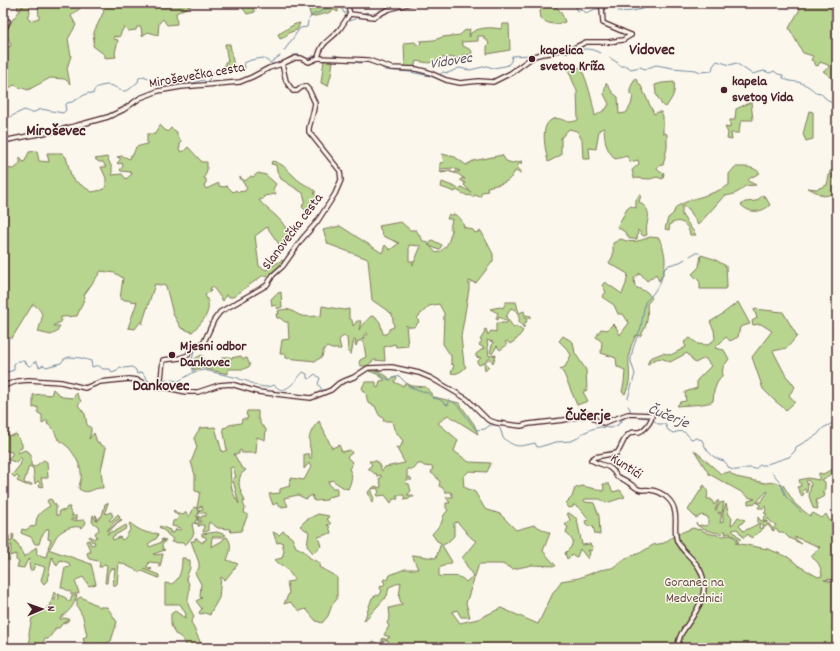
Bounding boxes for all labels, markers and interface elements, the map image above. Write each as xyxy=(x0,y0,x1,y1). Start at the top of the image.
district label: Vidovec xyxy=(629,39,675,62)
place label: kapelica svetog Križa xyxy=(540,41,606,77)
water label: Vidovec xyxy=(428,48,475,76)
marker: kapelica svetog Križa xyxy=(527,54,537,64)
street label: Miroševečka cesta xyxy=(148,58,247,94)
place label: kapela svetog Vida xyxy=(732,72,794,108)
marker: kapela svetog Vida xyxy=(719,85,729,95)
district label: Miroševec xyxy=(26,120,86,143)
street label: Slanovečka cesta xyxy=(258,189,329,274)
place label: Mjesni odbor Dankovec xyxy=(180,337,247,373)
marker: Mjesni odbor Dankovec xyxy=(167,350,177,360)
district label: Dankovec xyxy=(133,375,190,398)
water label: Čučerje xyxy=(644,399,693,436)
district label: Čučerje xyxy=(565,405,611,428)
street label: Kuntići xyxy=(606,449,646,485)
park label: Goranec na Medvednici xyxy=(664,573,724,609)
north arrow xyxy=(22,589,62,629)
text: N xyxy=(42,606,58,612)

